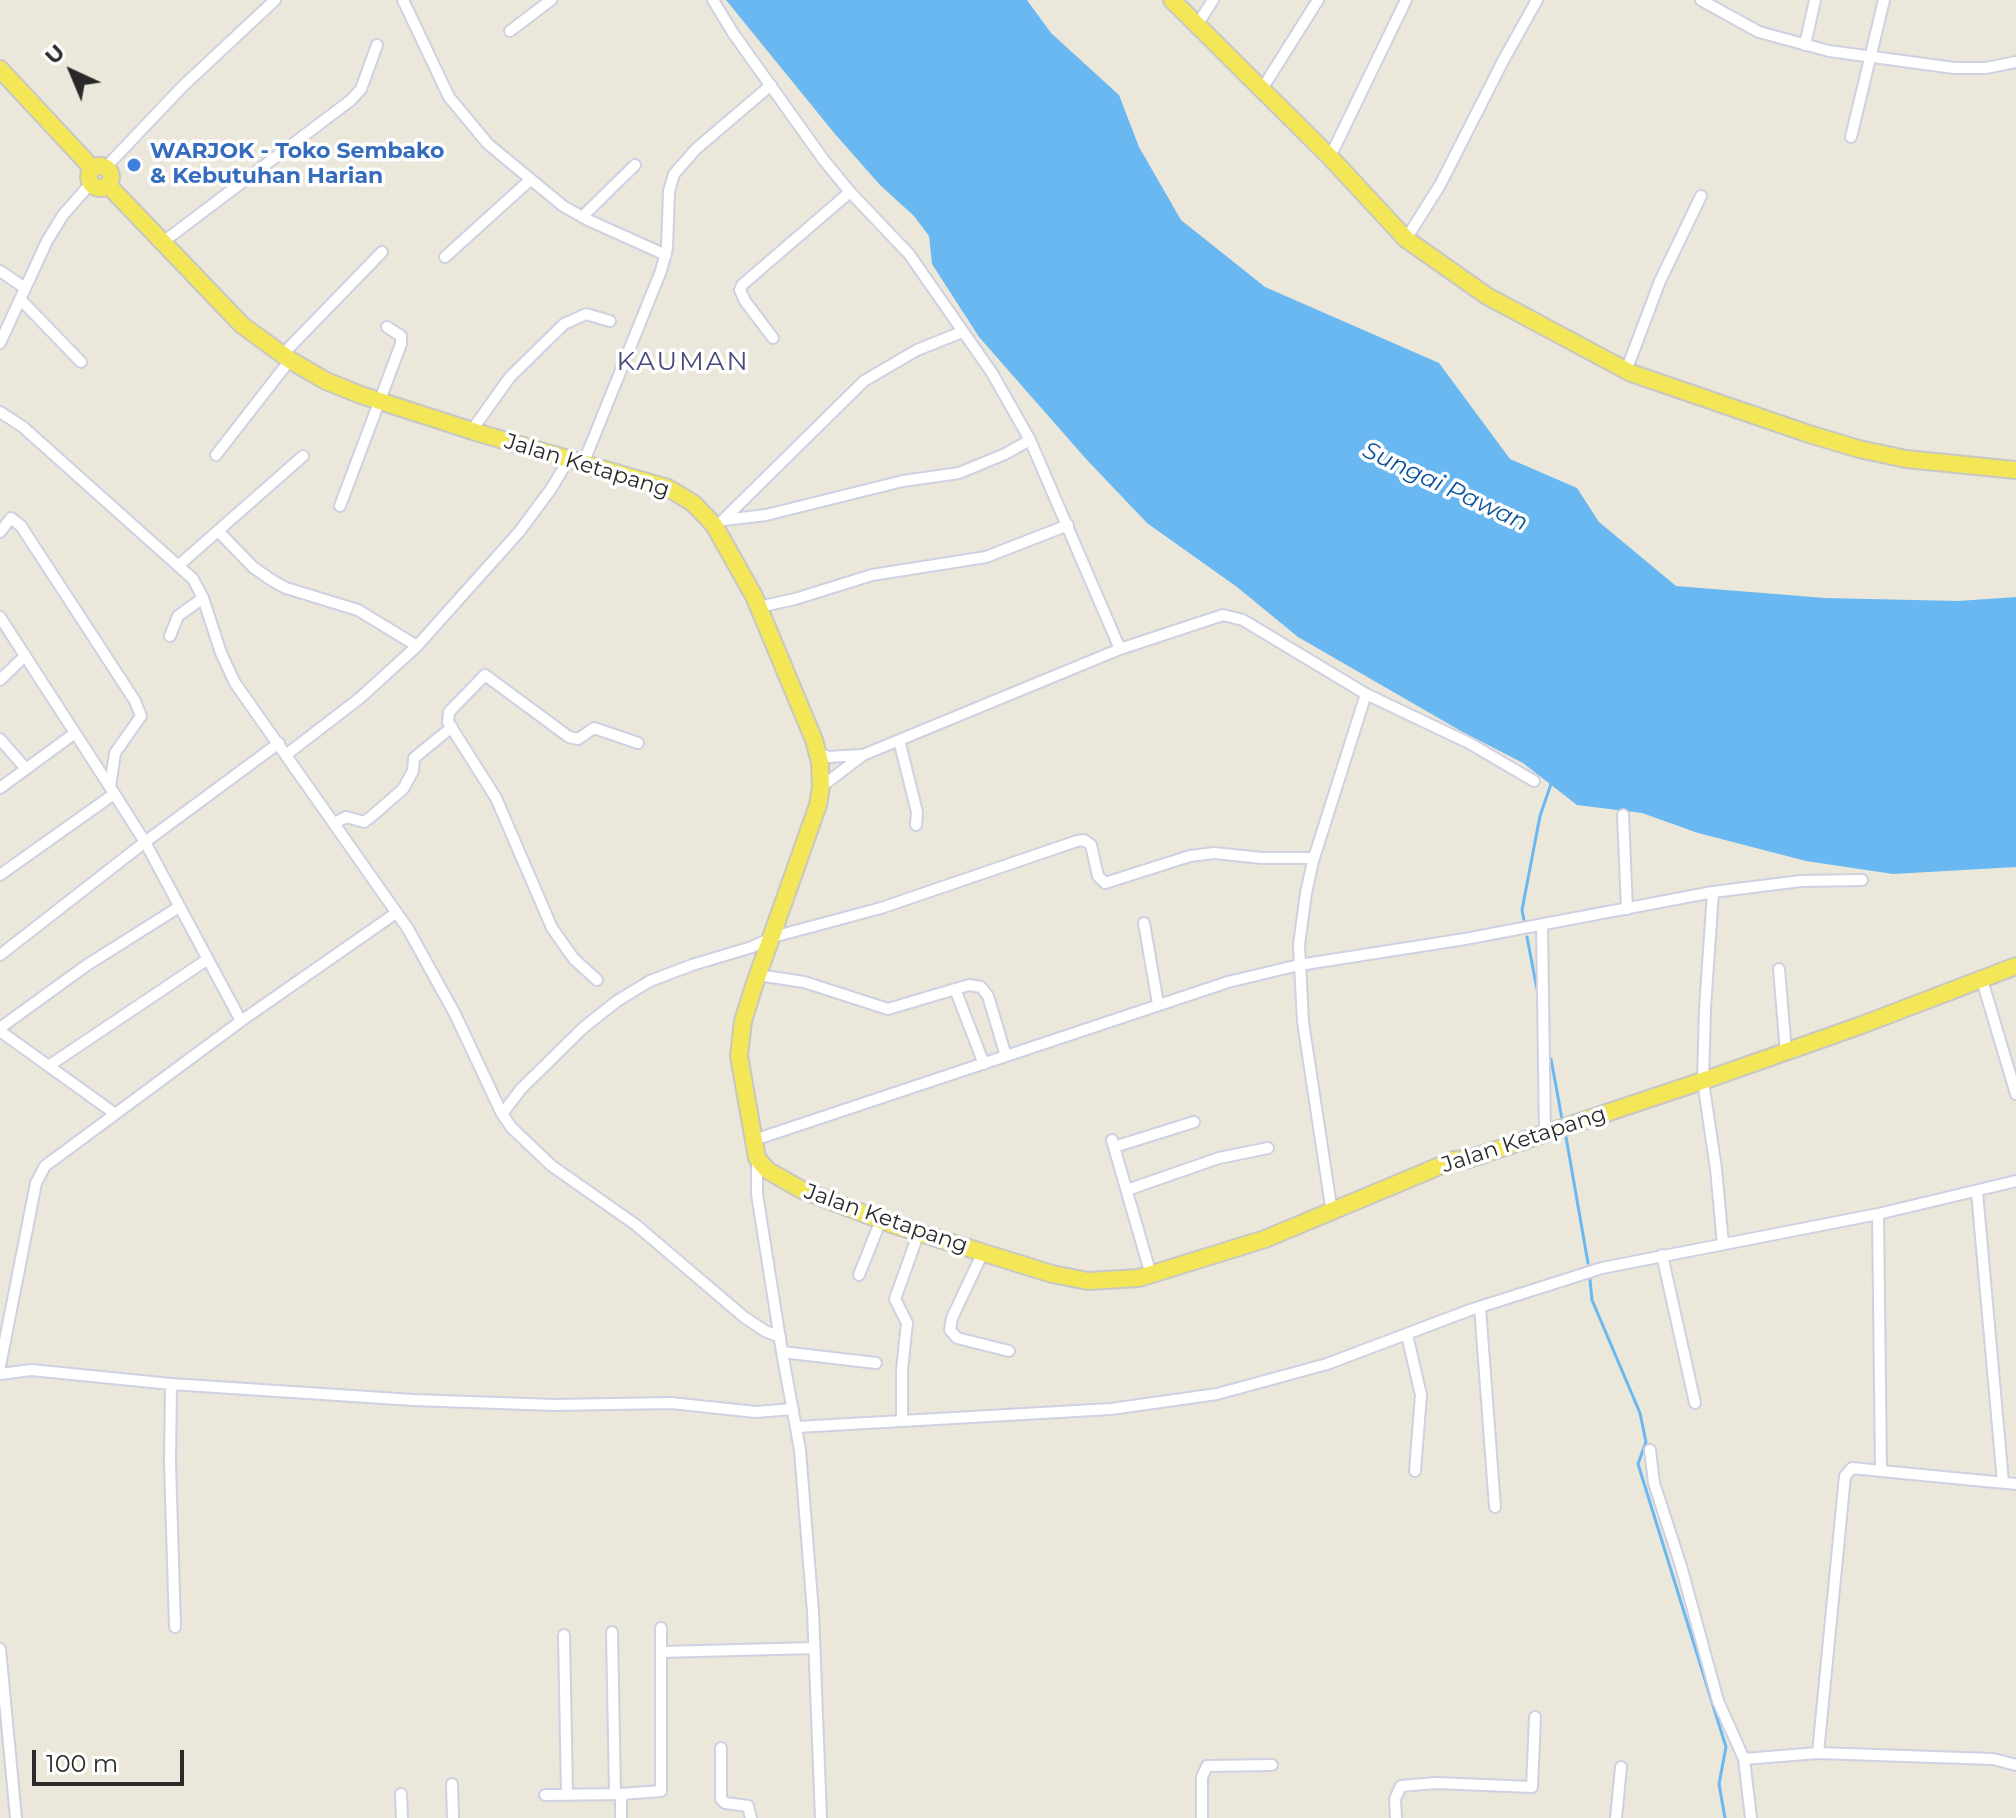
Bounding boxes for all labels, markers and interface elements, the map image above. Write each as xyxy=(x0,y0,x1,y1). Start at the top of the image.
north arrow xyxy=(32,32,112,112)
text: U xyxy=(39,39,71,70)
place label: WARJOK - Toko Sembako & Kebutuhan Harian xyxy=(150,139,444,190)
marker: WARJOK - Toko Sembako & Kebutuhan Harian xyxy=(125,156,143,174)
district label: KAUMAN xyxy=(616,346,750,378)
street label: Jalan Ketapang xyxy=(501,428,673,504)
water label: Sungai Pawan xyxy=(1358,436,1532,538)
street label: Jalan Ketapang xyxy=(1439,1101,1609,1179)
street label: Jalan Ketapang xyxy=(801,1179,971,1259)
scale bar xyxy=(36,1734,188,1784)
text: 100 m xyxy=(46,1749,118,1778)

